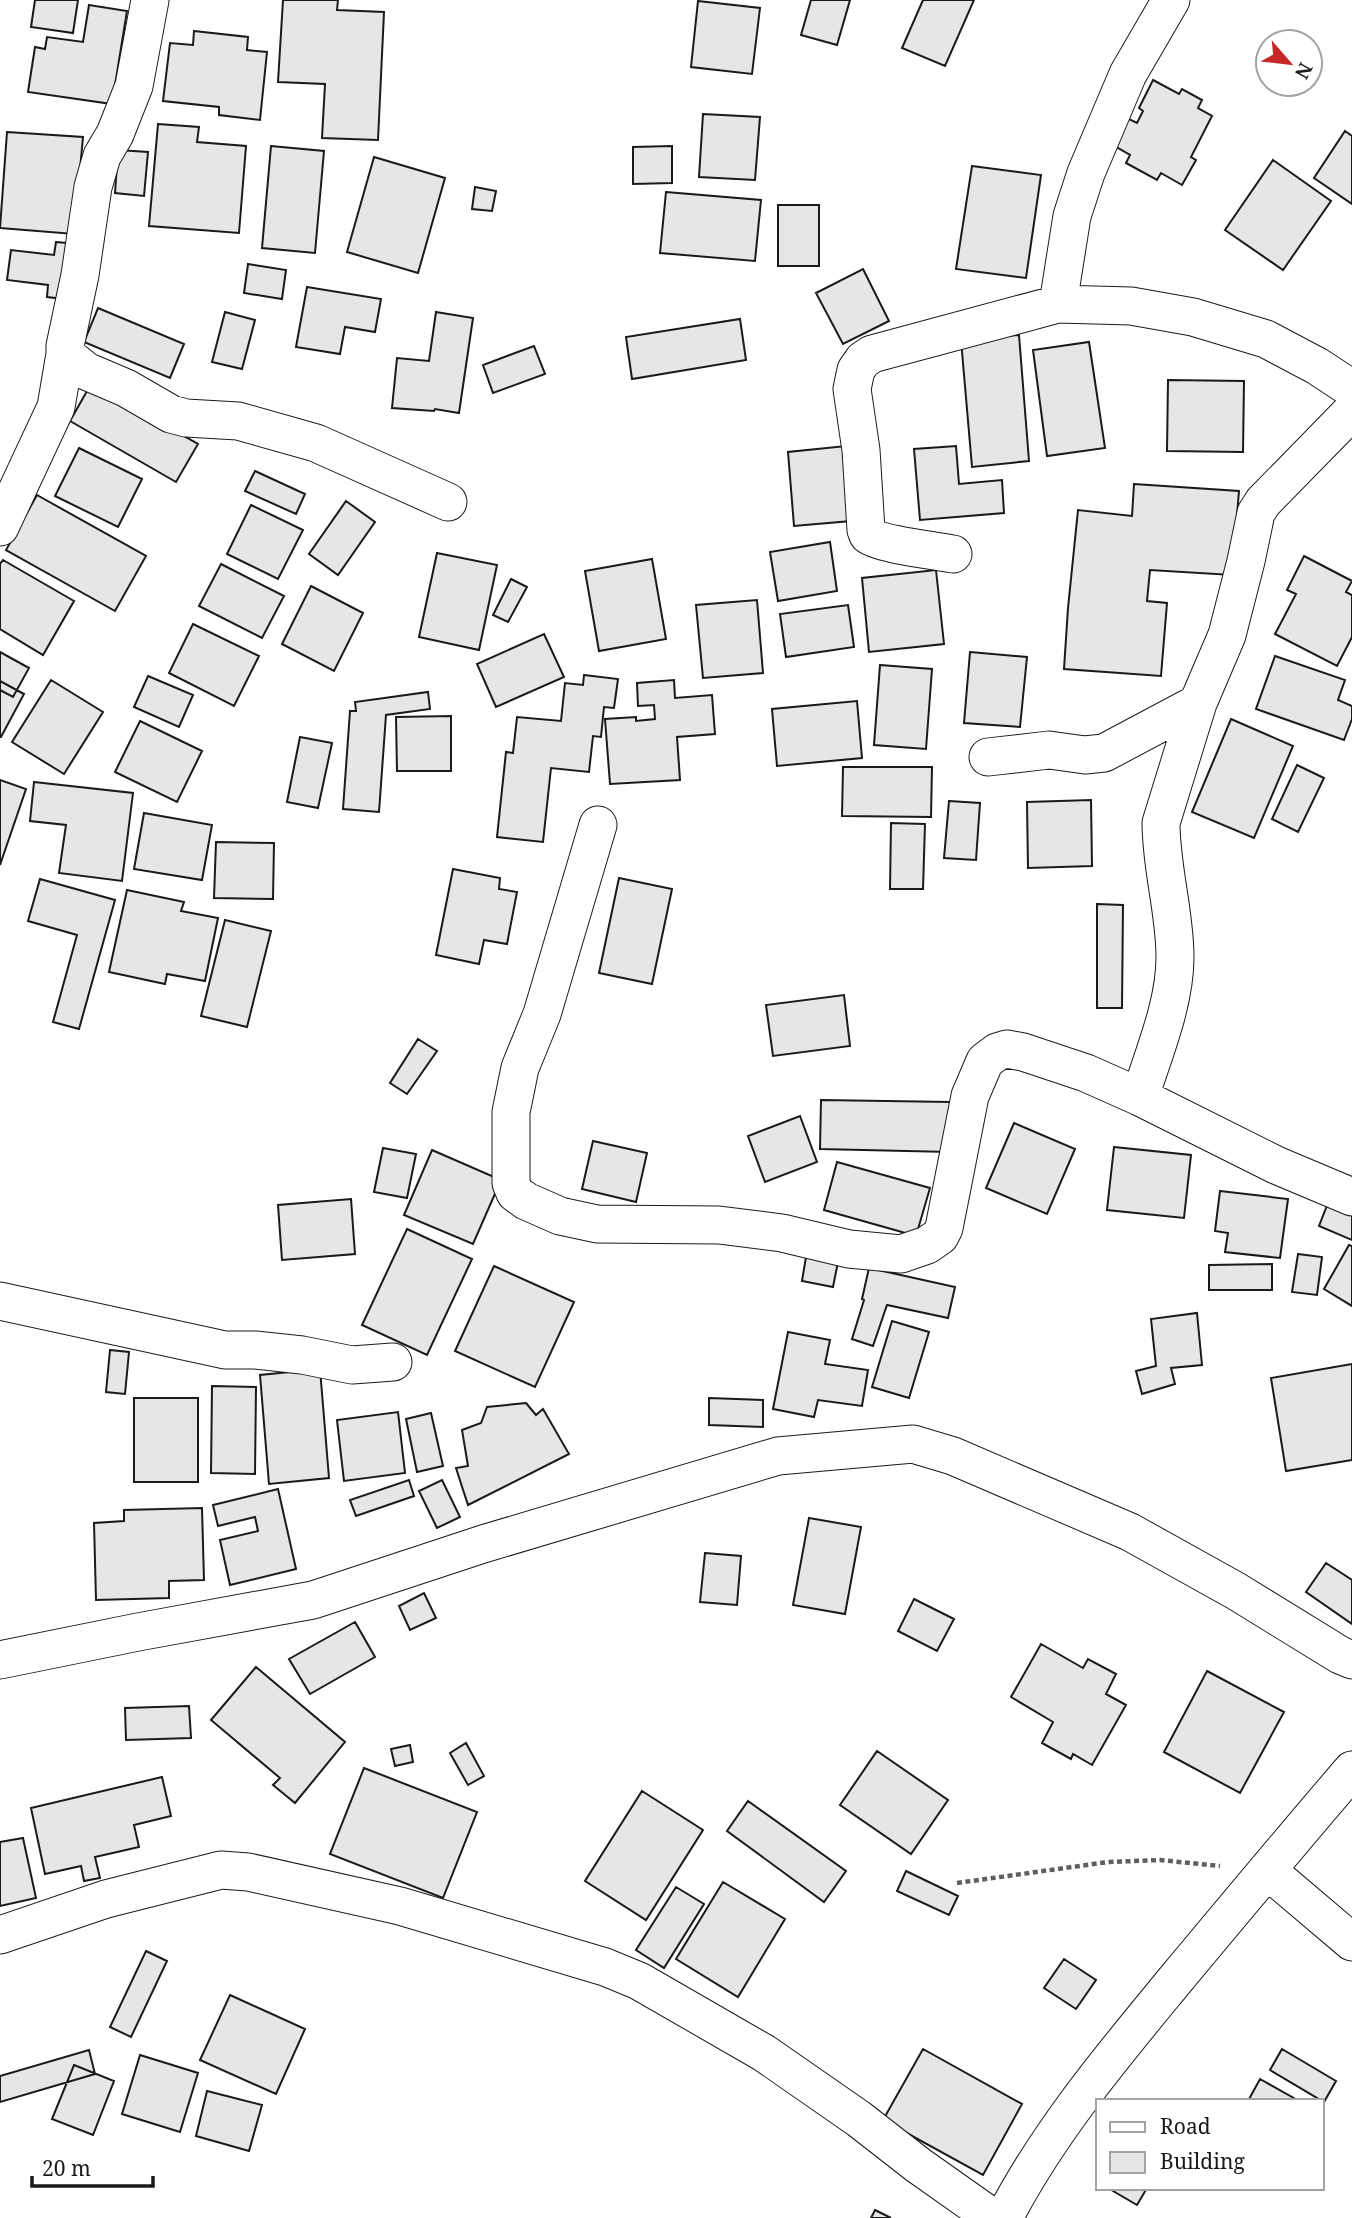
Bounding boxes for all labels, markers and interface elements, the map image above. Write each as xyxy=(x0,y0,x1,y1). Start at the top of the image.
north arrow xyxy=(1254,28,1324,98)
text: N xyxy=(1289,58,1319,84)
legend xyxy=(1096,2099,1324,2190)
text: Road xyxy=(1160,2112,1211,2140)
scale bar xyxy=(32,2144,152,2188)
text: Building xyxy=(1160,2147,1245,2175)
text: 20 m xyxy=(42,2154,91,2182)

